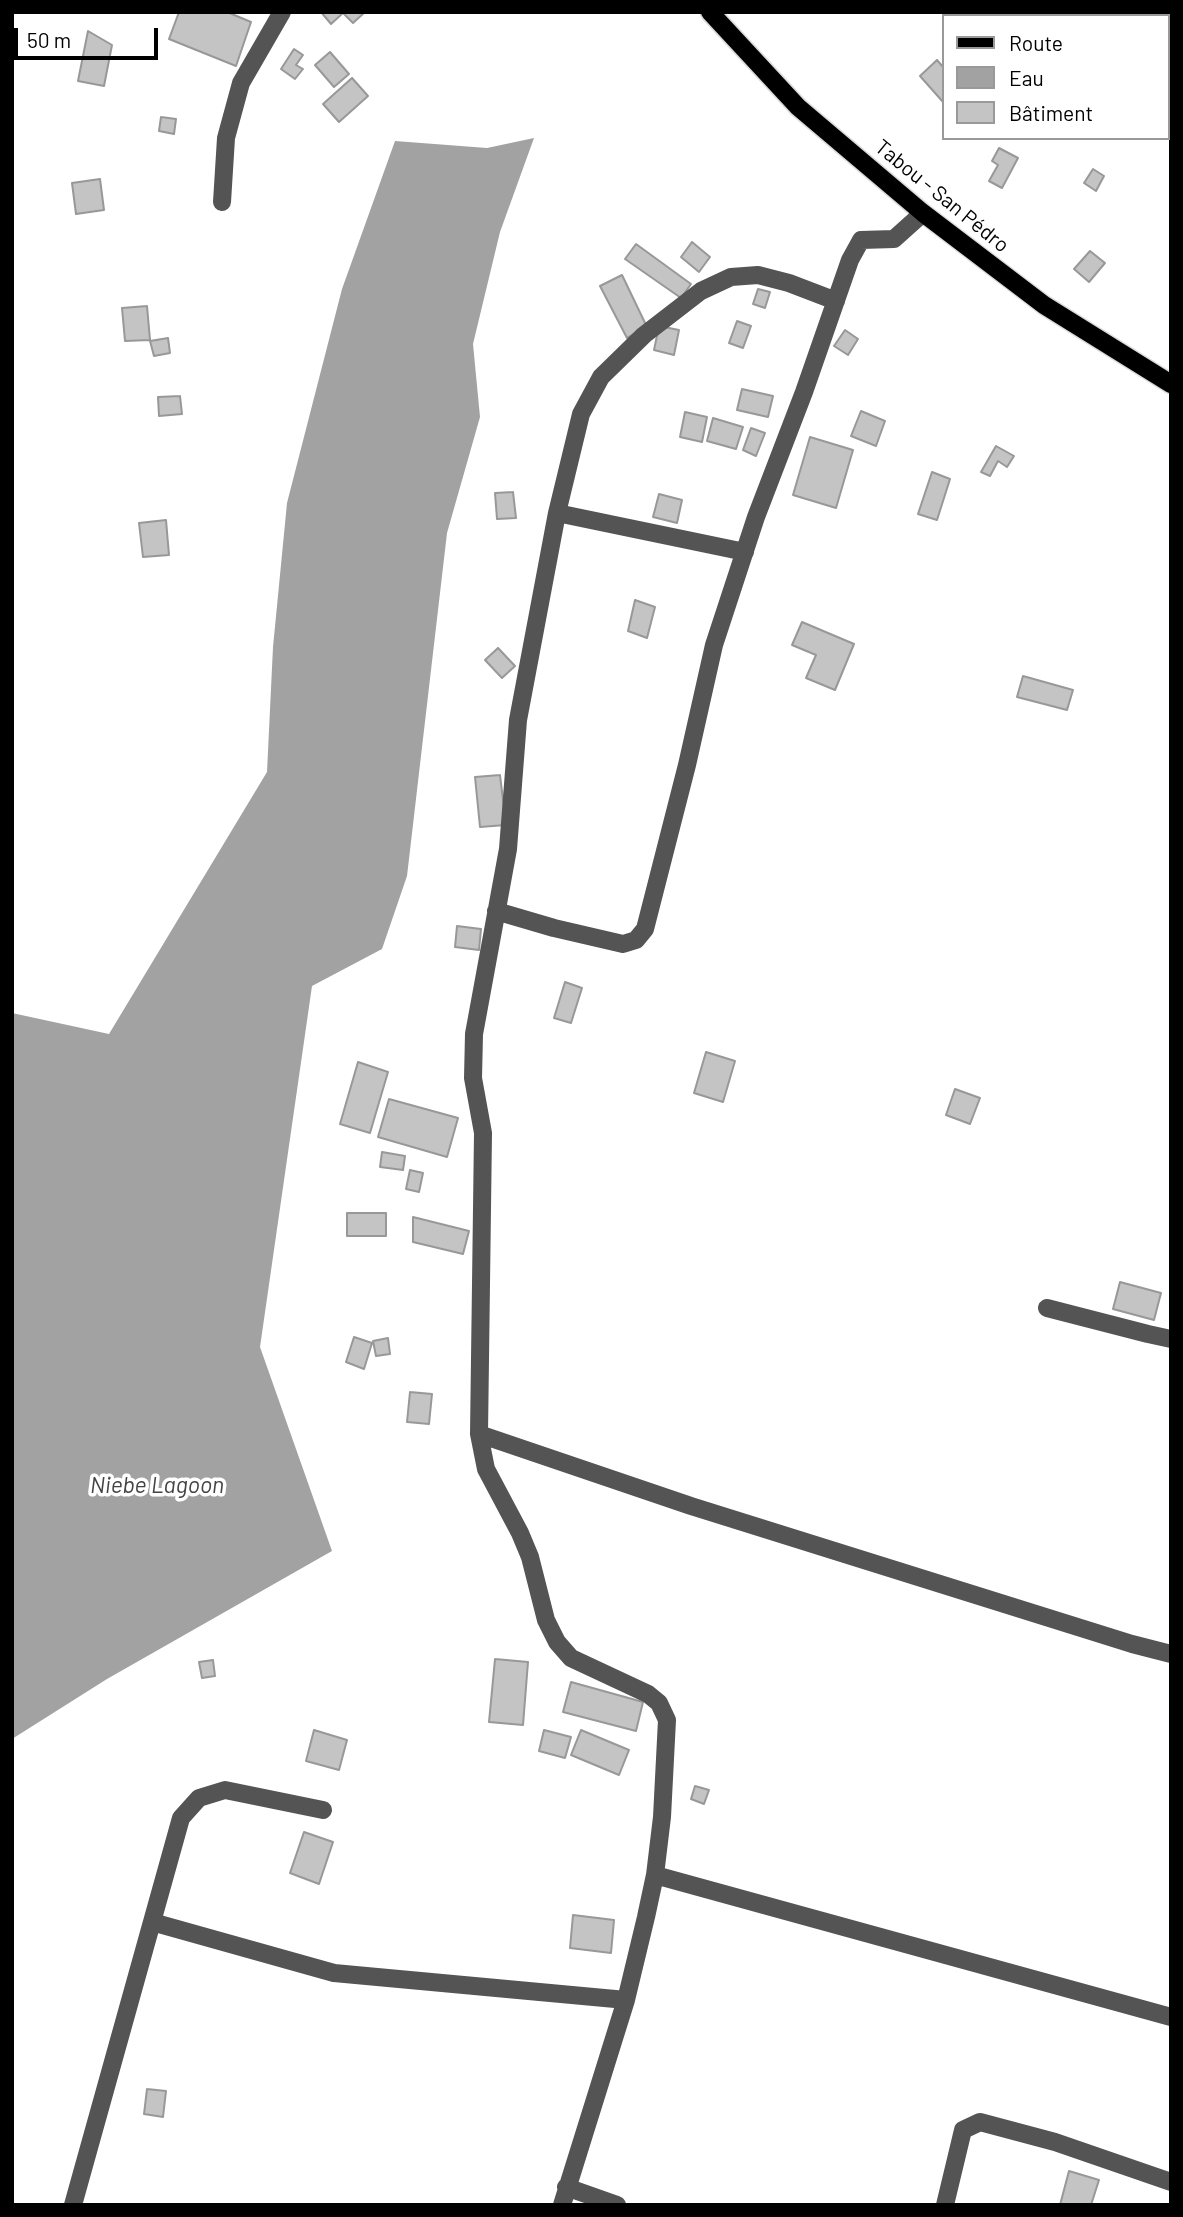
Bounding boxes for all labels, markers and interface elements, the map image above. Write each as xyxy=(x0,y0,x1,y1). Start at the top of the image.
scale bar xyxy=(18,14,161,58)
legend xyxy=(942,14,1169,140)
text: 50 m xyxy=(27,27,71,52)
text: Route xyxy=(1009,30,1063,55)
text: Eau xyxy=(1009,65,1044,90)
text: Bâtiment xyxy=(1009,100,1093,125)
street label: Tabou - San Pédro xyxy=(870,134,1014,258)
water label: Niebe Lagoon xyxy=(90,1471,224,1499)

